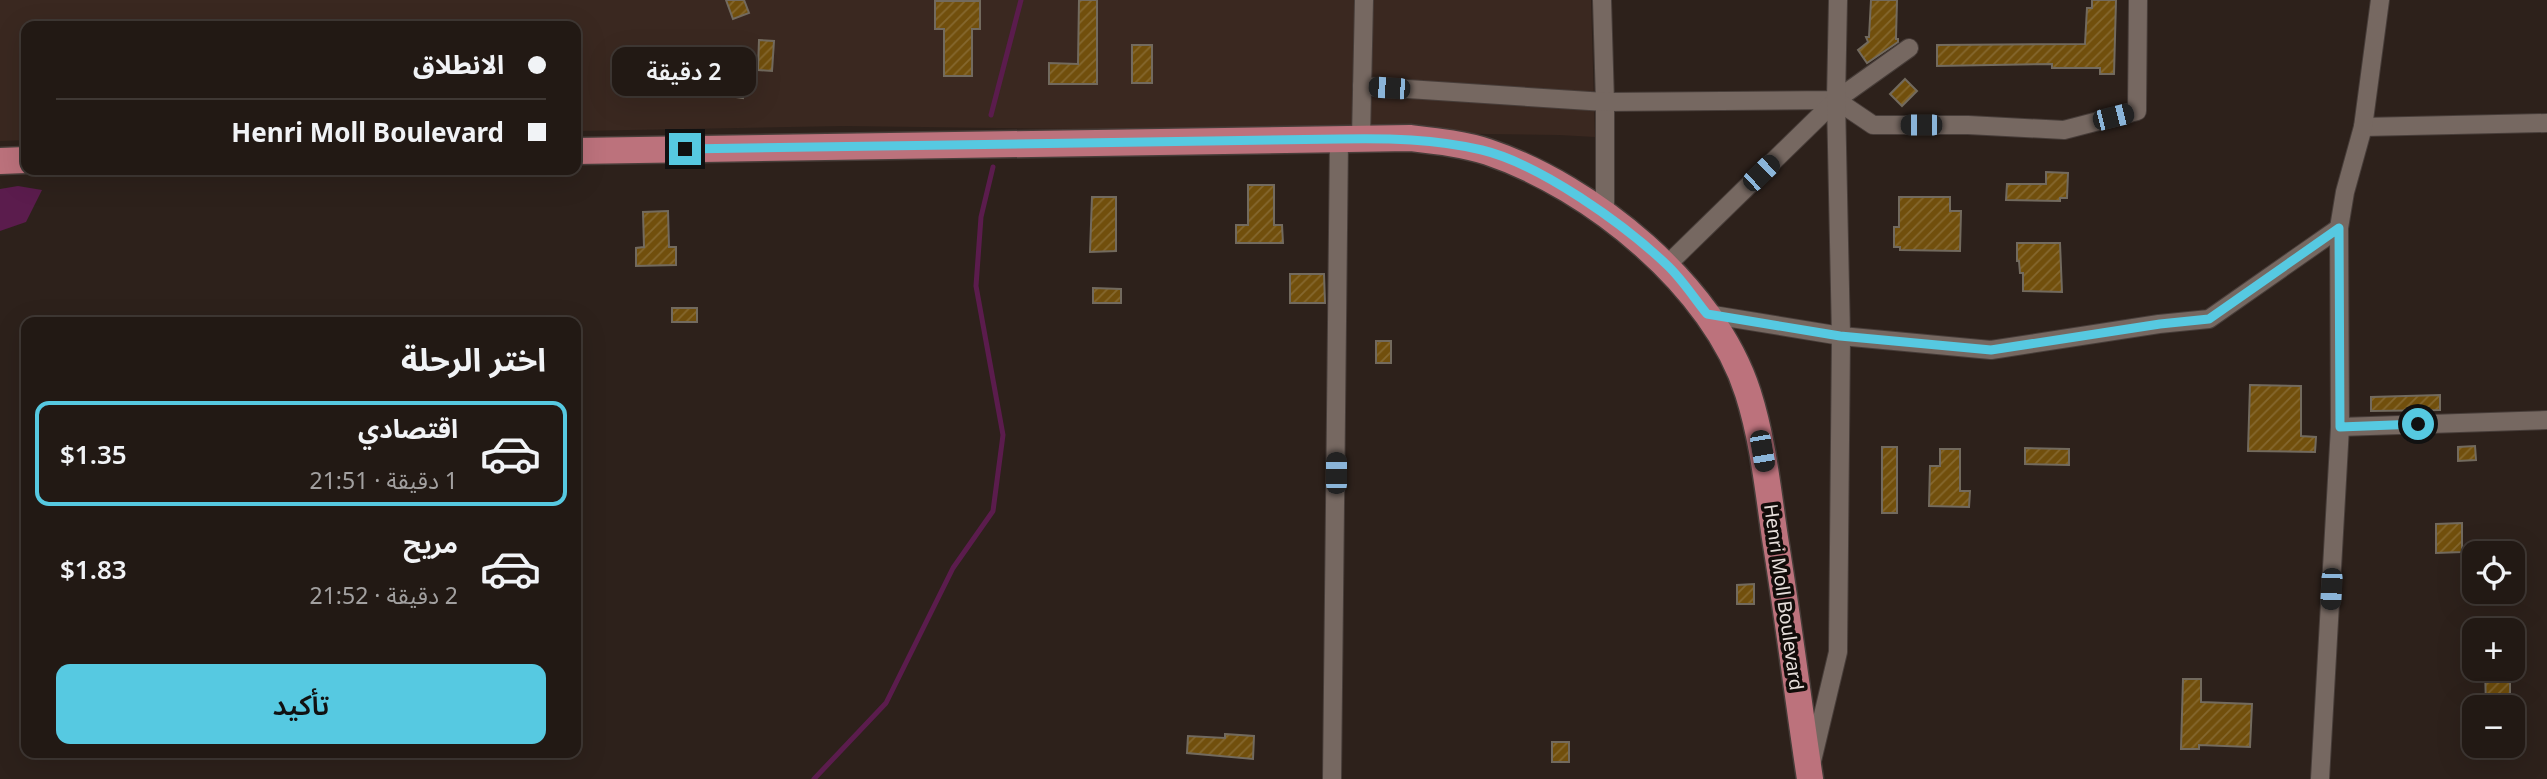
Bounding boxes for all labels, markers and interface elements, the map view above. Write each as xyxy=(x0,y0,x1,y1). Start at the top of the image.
text: الانطلاق xyxy=(413,46,504,82)
callout: 2 دقيقة xyxy=(613,47,757,96)
text: 2 دقيقة xyxy=(647,55,721,87)
car xyxy=(1368,76,1411,100)
car xyxy=(2091,102,2136,132)
text: Henri Moll Boulevard xyxy=(231,114,504,150)
car xyxy=(1901,115,1943,136)
route end xyxy=(669,133,701,165)
car xyxy=(1739,151,1784,195)
text: اختر الرحلة xyxy=(401,337,546,380)
route start xyxy=(2402,408,2434,440)
text: اقتصادي xyxy=(358,410,458,446)
icon: car xyxy=(479,422,542,485)
car xyxy=(1749,428,1776,474)
text: $1.35 xyxy=(60,436,127,472)
car xyxy=(1326,452,1347,494)
text: 1 دقيقة · 21:51 xyxy=(310,464,458,496)
street label: Henri Moll Boulevard xyxy=(1758,502,1810,692)
text: مريح xyxy=(403,525,458,561)
icon: car xyxy=(479,537,542,600)
map controls xyxy=(2462,541,2525,758)
button: locate xyxy=(2462,541,2525,604)
text: $1.83 xyxy=(60,551,127,587)
car xyxy=(2320,567,2343,611)
text: 2 دقيقة · 21:52 xyxy=(310,579,458,611)
button: + xyxy=(2462,618,2525,681)
button: تأكيد xyxy=(56,664,546,744)
button: − xyxy=(2462,695,2525,758)

